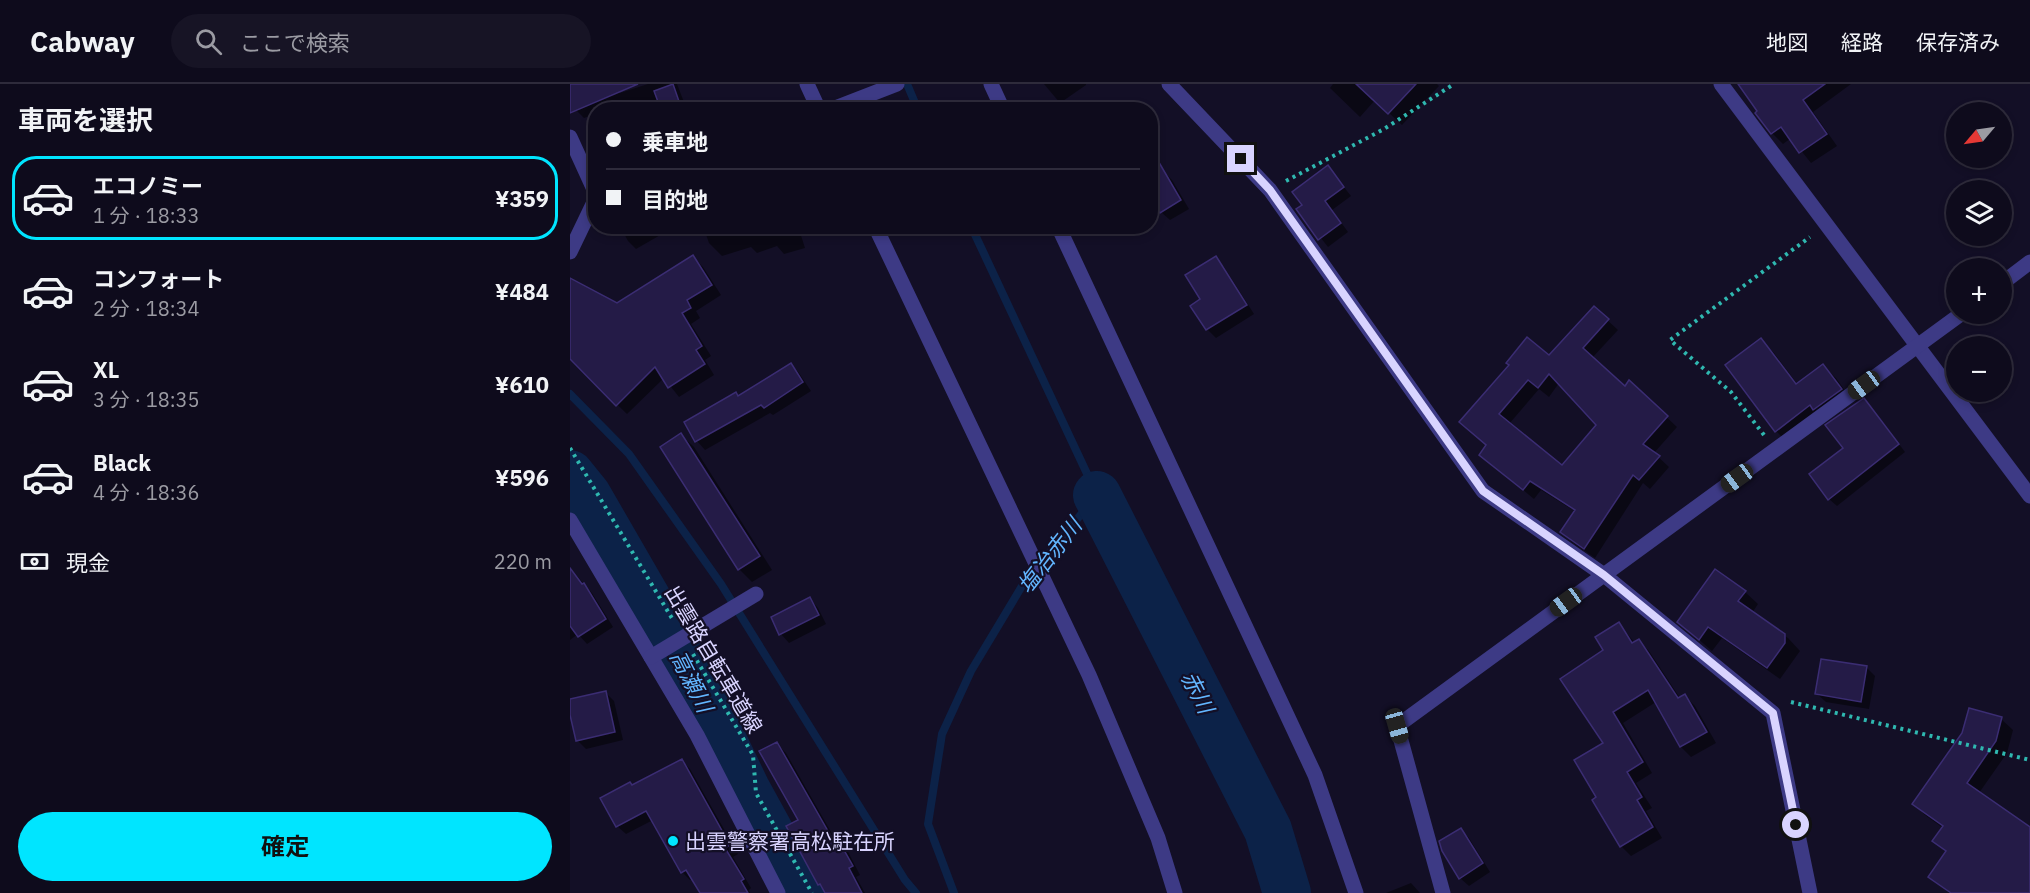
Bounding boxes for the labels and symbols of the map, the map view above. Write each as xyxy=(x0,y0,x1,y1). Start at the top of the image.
north arrow xyxy=(1946,102,2012,168)
route end xyxy=(1227,145,1254,172)
car xyxy=(1844,367,1884,403)
car xyxy=(1717,460,1757,496)
water label: 塩冶赤川 xyxy=(1010,510,1089,599)
street label: 出雲路自転車道線 xyxy=(659,580,769,738)
car xyxy=(1546,584,1586,620)
water label: 高瀬川 xyxy=(664,645,721,719)
water label: 赤川 xyxy=(1175,666,1222,720)
car xyxy=(1383,706,1411,746)
route start xyxy=(1782,811,1809,838)
place label: 出雲警察署高松駐在所 xyxy=(685,827,895,855)
marker: 出雲警察署高松駐在所 xyxy=(666,834,680,848)

